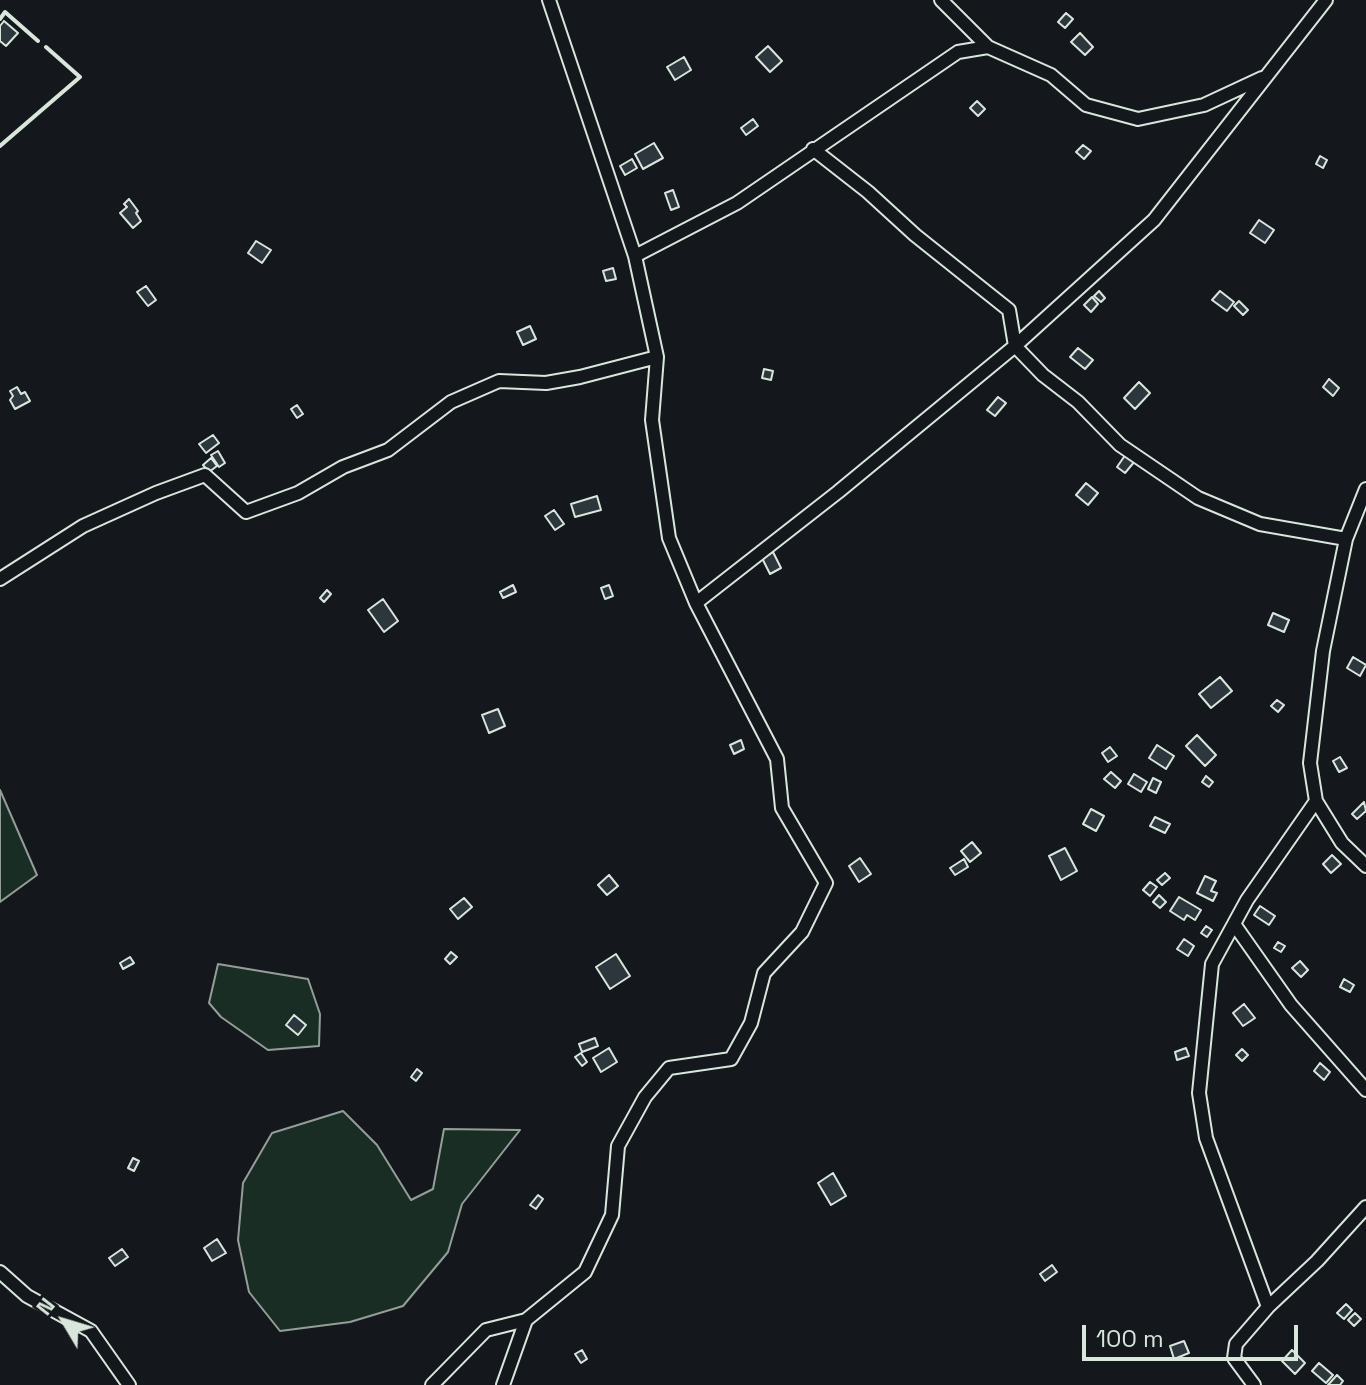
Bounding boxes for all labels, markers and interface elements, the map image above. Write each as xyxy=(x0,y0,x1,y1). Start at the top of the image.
north arrow xyxy=(24,1281,104,1361)
text: N xyxy=(30,1292,61,1321)
scale bar xyxy=(1086,1309,1302,1359)
text: 100 m xyxy=(1096,1323,1164,1354)

